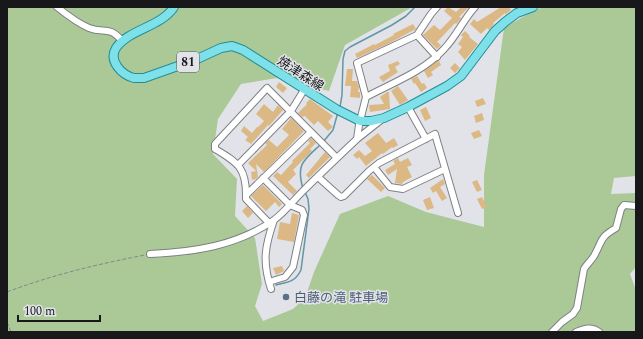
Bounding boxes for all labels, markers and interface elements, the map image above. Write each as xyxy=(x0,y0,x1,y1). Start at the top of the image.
street label: 焼津森線 xyxy=(273,51,328,96)
road number: 81 xyxy=(177,52,199,72)
place label: 白藤の滝 駐車場 xyxy=(294,288,388,308)
marker: 白藤の滝 駐車場 xyxy=(281,292,291,302)
scale bar xyxy=(18,297,100,323)
text: 100 m xyxy=(24,302,55,321)

